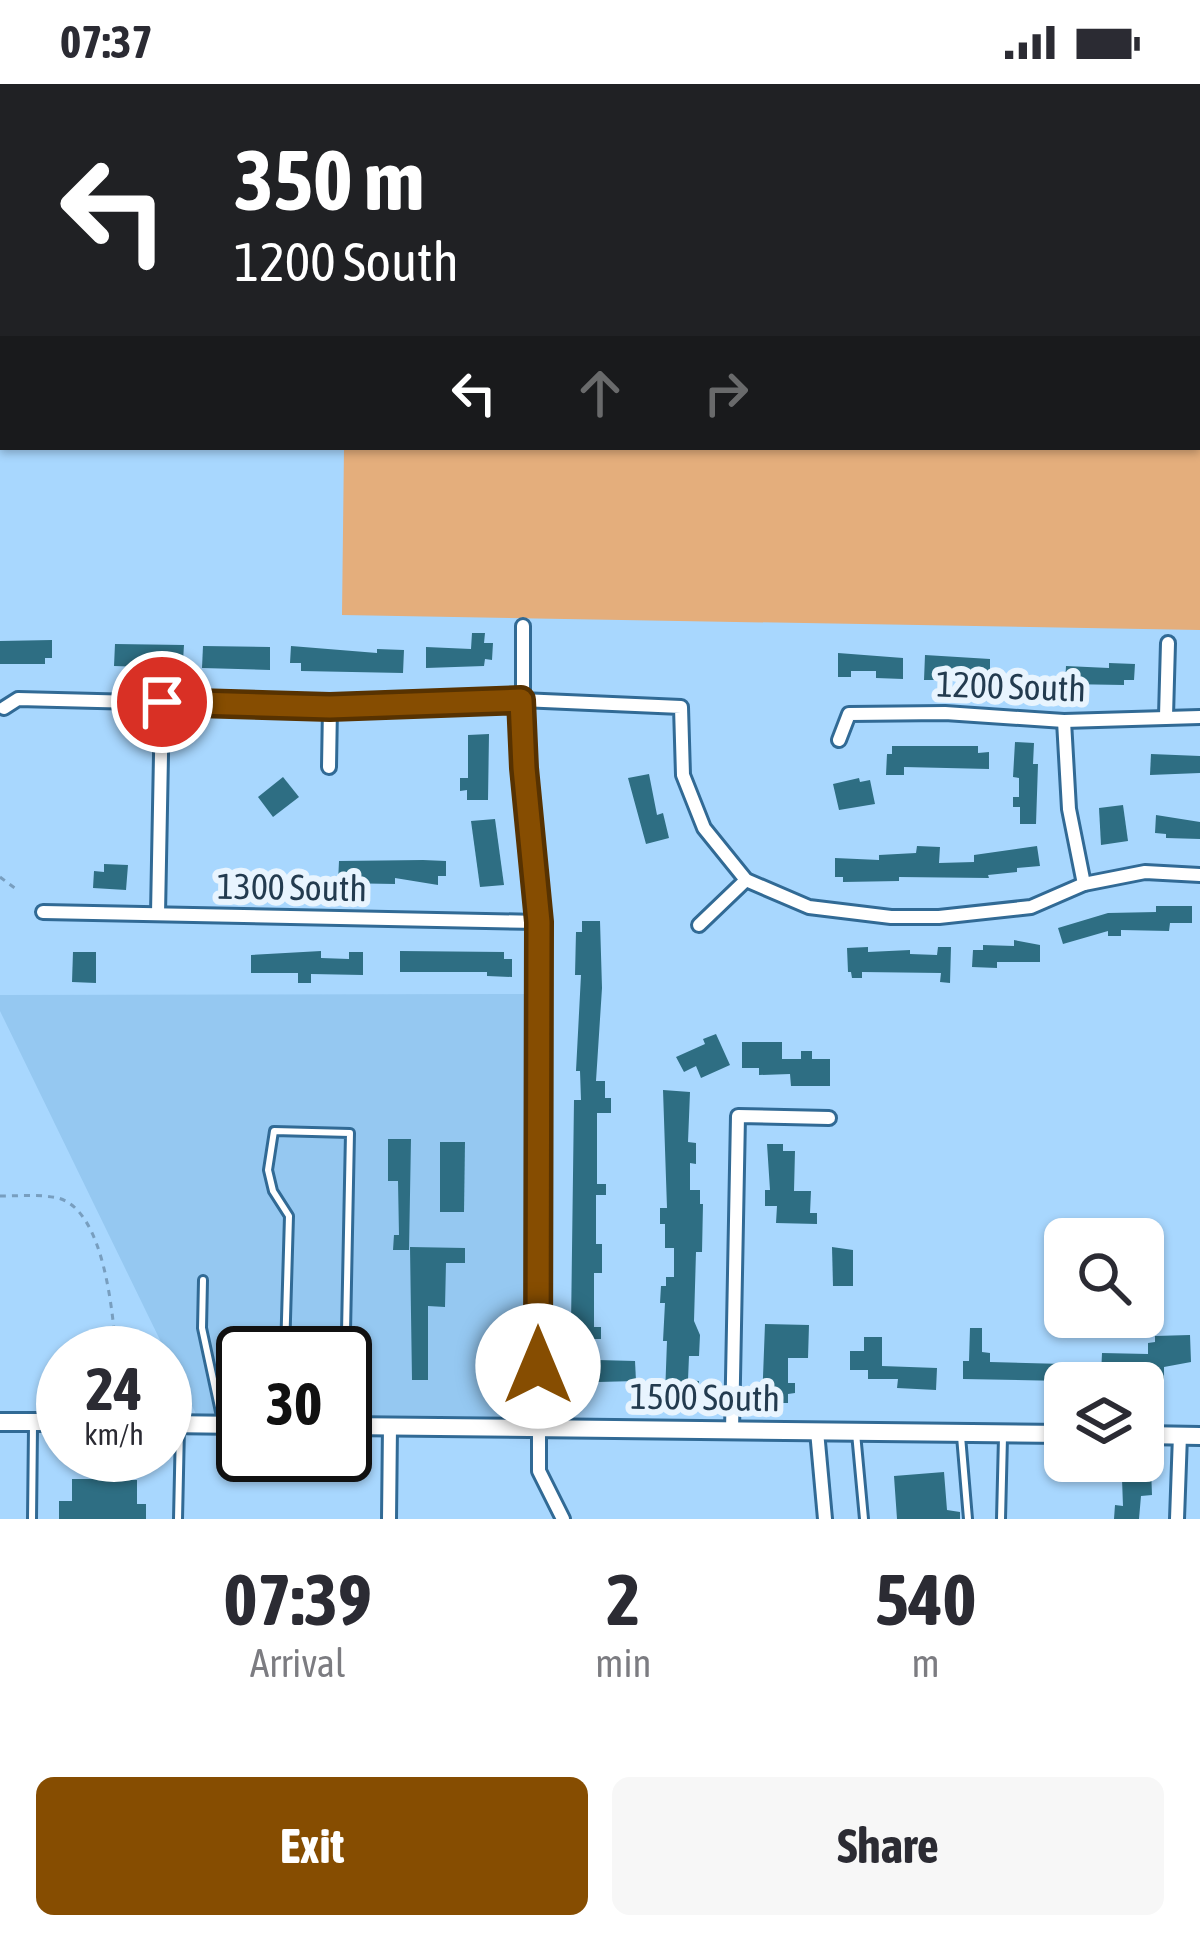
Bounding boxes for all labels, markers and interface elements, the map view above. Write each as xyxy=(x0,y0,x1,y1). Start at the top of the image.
text: 07:37 xyxy=(60,16,153,68)
icon: left xyxy=(36,132,192,288)
text: 350 m xyxy=(234,132,424,228)
text: 1200 South xyxy=(234,231,459,292)
icon: left xyxy=(441,360,507,426)
icon: ahead xyxy=(567,360,633,426)
icon: right xyxy=(693,360,759,426)
pin xyxy=(111,651,213,753)
street label: 1200 South xyxy=(935,662,1087,710)
icon: arrive xyxy=(129,669,195,735)
street label: 1300 South xyxy=(217,865,367,909)
map controls xyxy=(1044,1218,1164,1482)
button: search xyxy=(1044,1218,1164,1338)
position arrow xyxy=(475,1303,601,1429)
speed limit sign: 30 xyxy=(216,1326,372,1482)
text: 24 xyxy=(86,1354,142,1423)
button: layers xyxy=(1044,1362,1164,1482)
street label: 1500 South xyxy=(630,1375,780,1419)
text: km/h xyxy=(84,1417,144,1451)
text: 07:39 xyxy=(224,1558,372,1640)
text: 2 xyxy=(606,1558,640,1640)
text: 540 xyxy=(875,1558,976,1640)
text: Arrival xyxy=(250,1641,345,1685)
text: min xyxy=(595,1641,651,1685)
text: m xyxy=(912,1641,940,1685)
button: Exit xyxy=(36,1777,588,1915)
button: Share xyxy=(612,1777,1164,1915)

